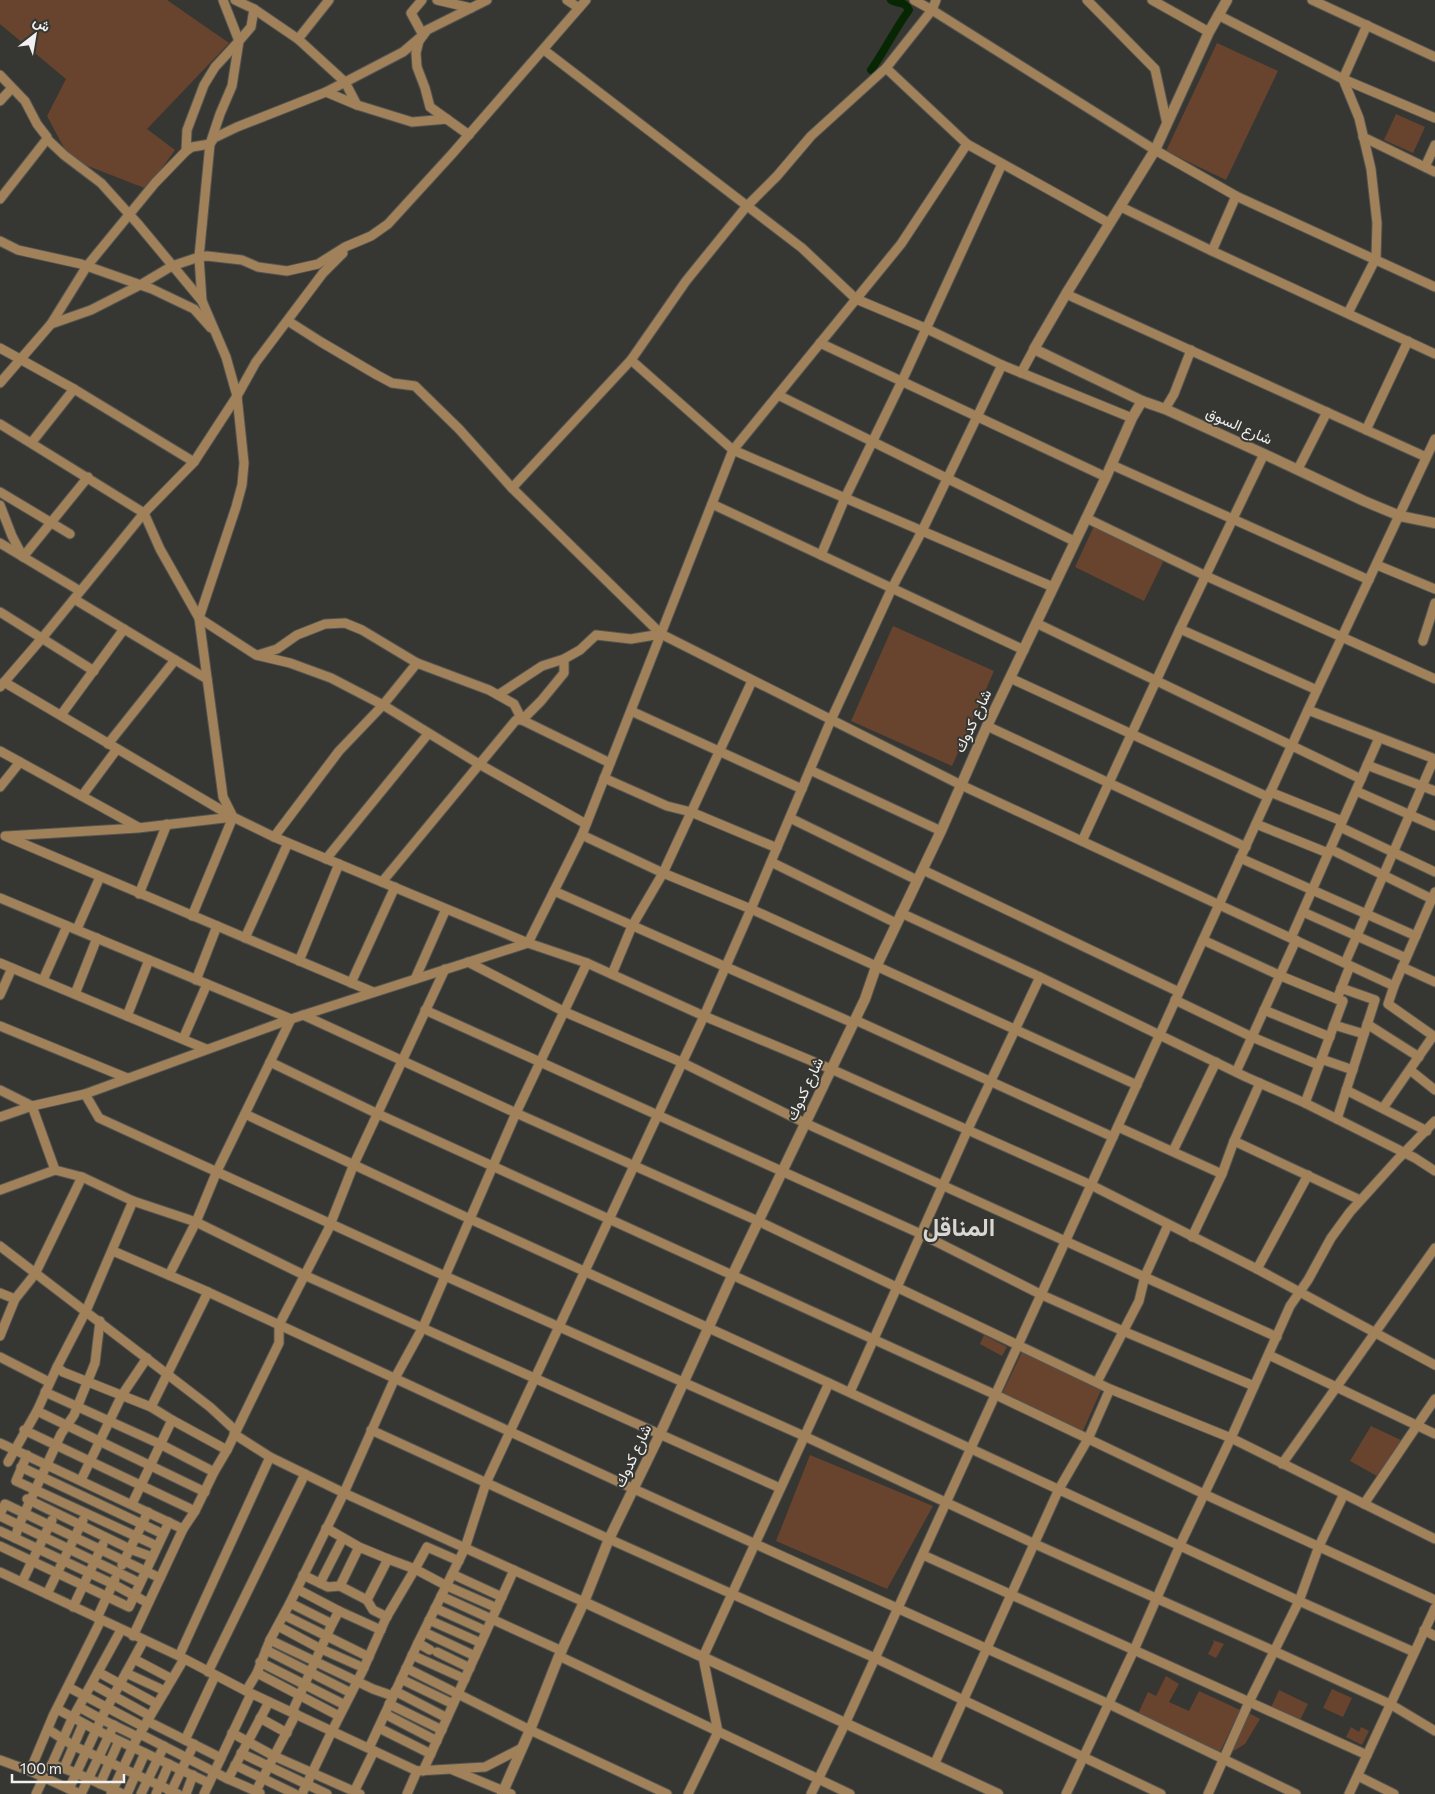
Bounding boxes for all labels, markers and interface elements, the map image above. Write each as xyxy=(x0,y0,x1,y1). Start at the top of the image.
north arrow xyxy=(10,10,60,60)
text: ش xyxy=(30,12,54,36)
street label: شارع السوق xyxy=(1202,403,1275,450)
street label: شارع كدوك xyxy=(950,686,997,756)
street label: شارع كدوك xyxy=(782,1054,829,1124)
district label: المناقل xyxy=(923,1211,995,1242)
street label: شارع كدوك xyxy=(610,1421,657,1491)
scale bar xyxy=(12,1752,125,1784)
text: 100 m xyxy=(20,1759,62,1777)

